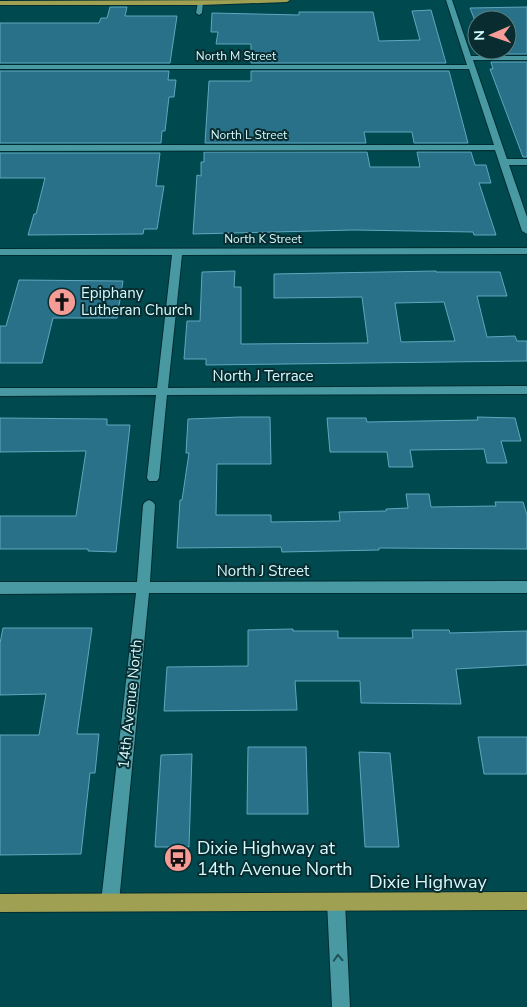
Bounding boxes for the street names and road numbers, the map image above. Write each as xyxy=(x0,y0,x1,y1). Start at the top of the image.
street label: North M Street xyxy=(196,48,277,64)
street label: North L Street xyxy=(211,127,288,143)
street label: North K Street xyxy=(224,231,303,247)
street label: North J Terrace xyxy=(213,366,313,386)
street label: North J Street xyxy=(217,561,310,581)
street label: 14th Avenue North xyxy=(113,639,147,769)
street label: Dixie Highway xyxy=(369,870,488,894)

